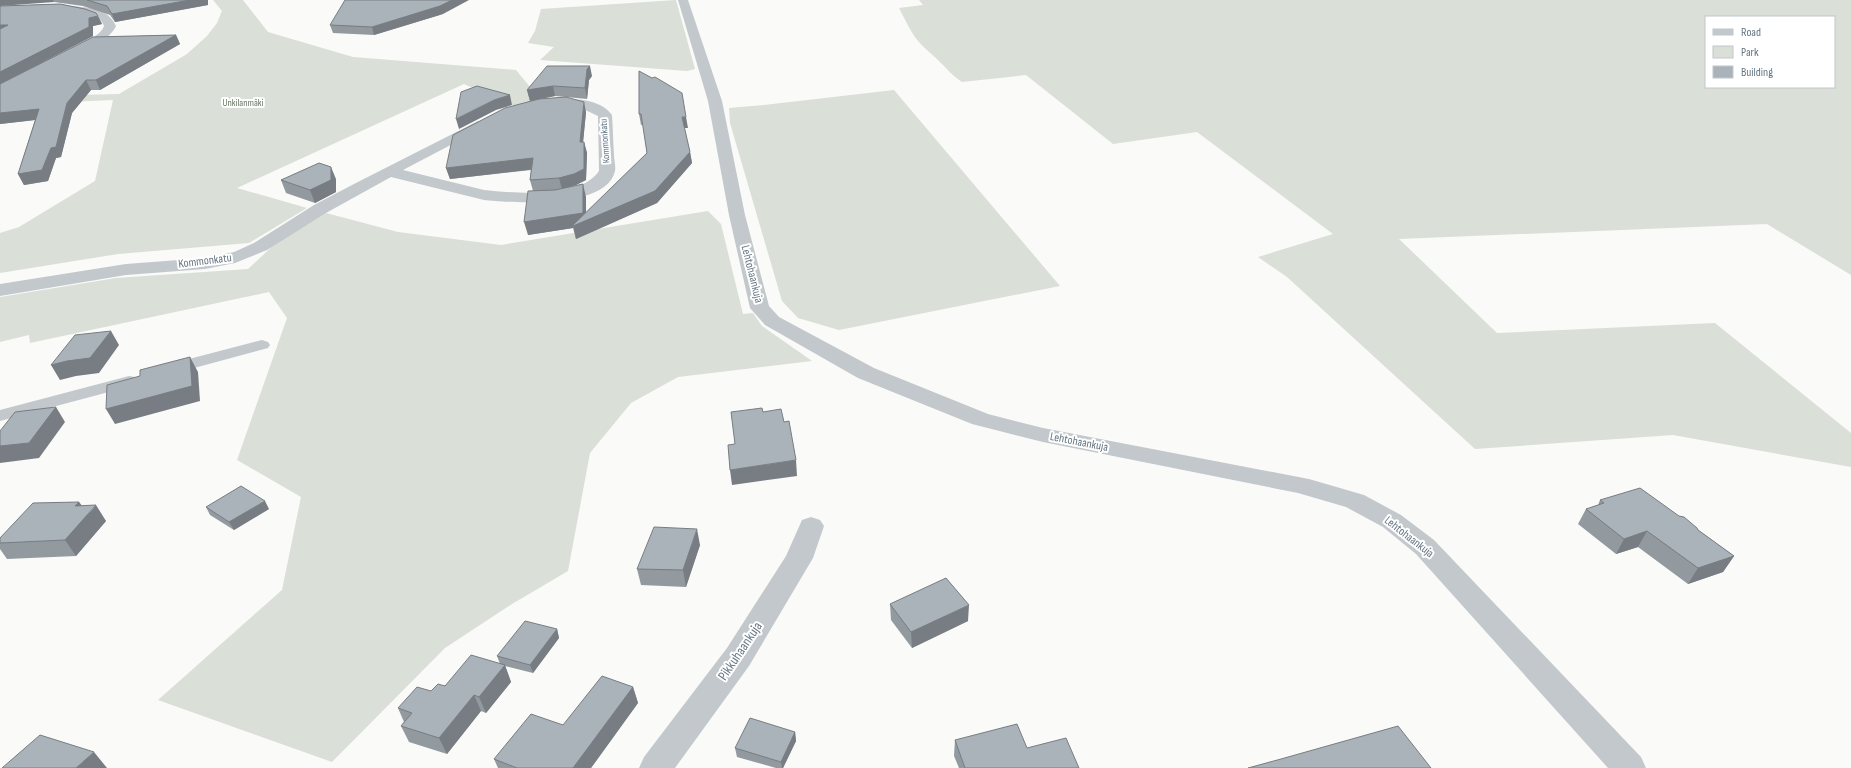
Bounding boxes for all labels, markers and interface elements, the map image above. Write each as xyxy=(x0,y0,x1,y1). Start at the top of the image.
legend xyxy=(1705,16,1835,88)
text: Road xyxy=(1741,25,1761,40)
text: Park xyxy=(1741,45,1759,60)
text: Building xyxy=(1741,65,1773,80)
park label: Unkilanmäki xyxy=(223,97,264,109)
street label: Kommonkatu xyxy=(597,118,613,164)
street label: Lehtohaankuja xyxy=(738,244,766,305)
street label: Kommonkatu xyxy=(177,250,233,272)
street label: Lehtohaankuja xyxy=(1049,429,1110,455)
street label: Lehtohaankuja xyxy=(1381,513,1437,561)
street label: Pikkuhaankuja xyxy=(714,619,766,683)

